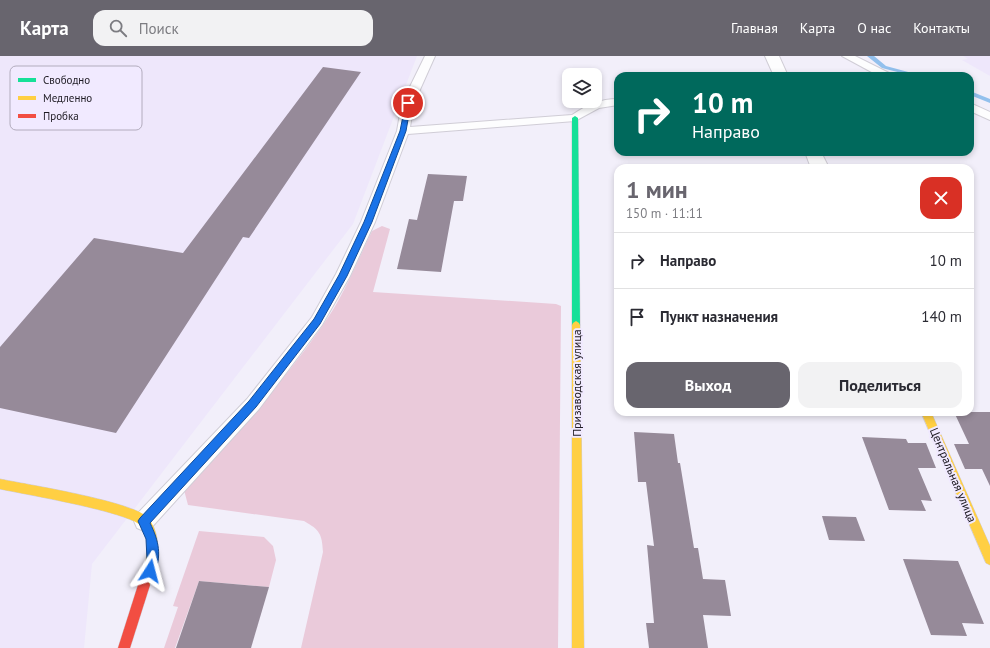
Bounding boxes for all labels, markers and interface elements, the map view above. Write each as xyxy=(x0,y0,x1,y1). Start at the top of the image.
search box xyxy=(93,10,373,46)
text: Карта xyxy=(20,16,69,40)
icon: search xyxy=(107,17,129,39)
text: Поиск xyxy=(139,19,179,38)
text: Главная xyxy=(731,19,778,37)
text: Карта xyxy=(800,19,835,37)
text: О нас xyxy=(857,19,891,37)
text: Контакты xyxy=(913,19,970,37)
legend xyxy=(10,66,142,130)
map controls xyxy=(562,68,602,108)
button: layers xyxy=(562,68,602,108)
text: Свободно xyxy=(43,73,90,87)
text: 10 m xyxy=(692,84,753,121)
pin xyxy=(391,86,425,120)
icon: right xyxy=(626,88,678,140)
text: Медленно xyxy=(43,91,92,105)
icon: arrive xyxy=(397,92,419,114)
text: Пробка xyxy=(43,109,79,123)
text: Направо xyxy=(692,120,760,143)
text: 1 мин xyxy=(626,174,688,205)
button: close xyxy=(920,177,962,219)
text: 150 m · 11:11 xyxy=(626,205,703,222)
icon: right xyxy=(626,250,648,272)
text: Направо xyxy=(660,251,716,270)
text: 10 m xyxy=(929,251,962,270)
icon: arrive xyxy=(626,306,648,328)
text: Пункт назначения xyxy=(660,307,778,326)
text: 140 m xyxy=(921,307,962,326)
street label: Призаводская улица xyxy=(569,329,584,437)
button: Выход xyxy=(626,362,790,408)
button: Поделиться xyxy=(798,362,962,408)
street label: Центральная улица xyxy=(927,425,980,524)
position arrow xyxy=(129,550,171,592)

